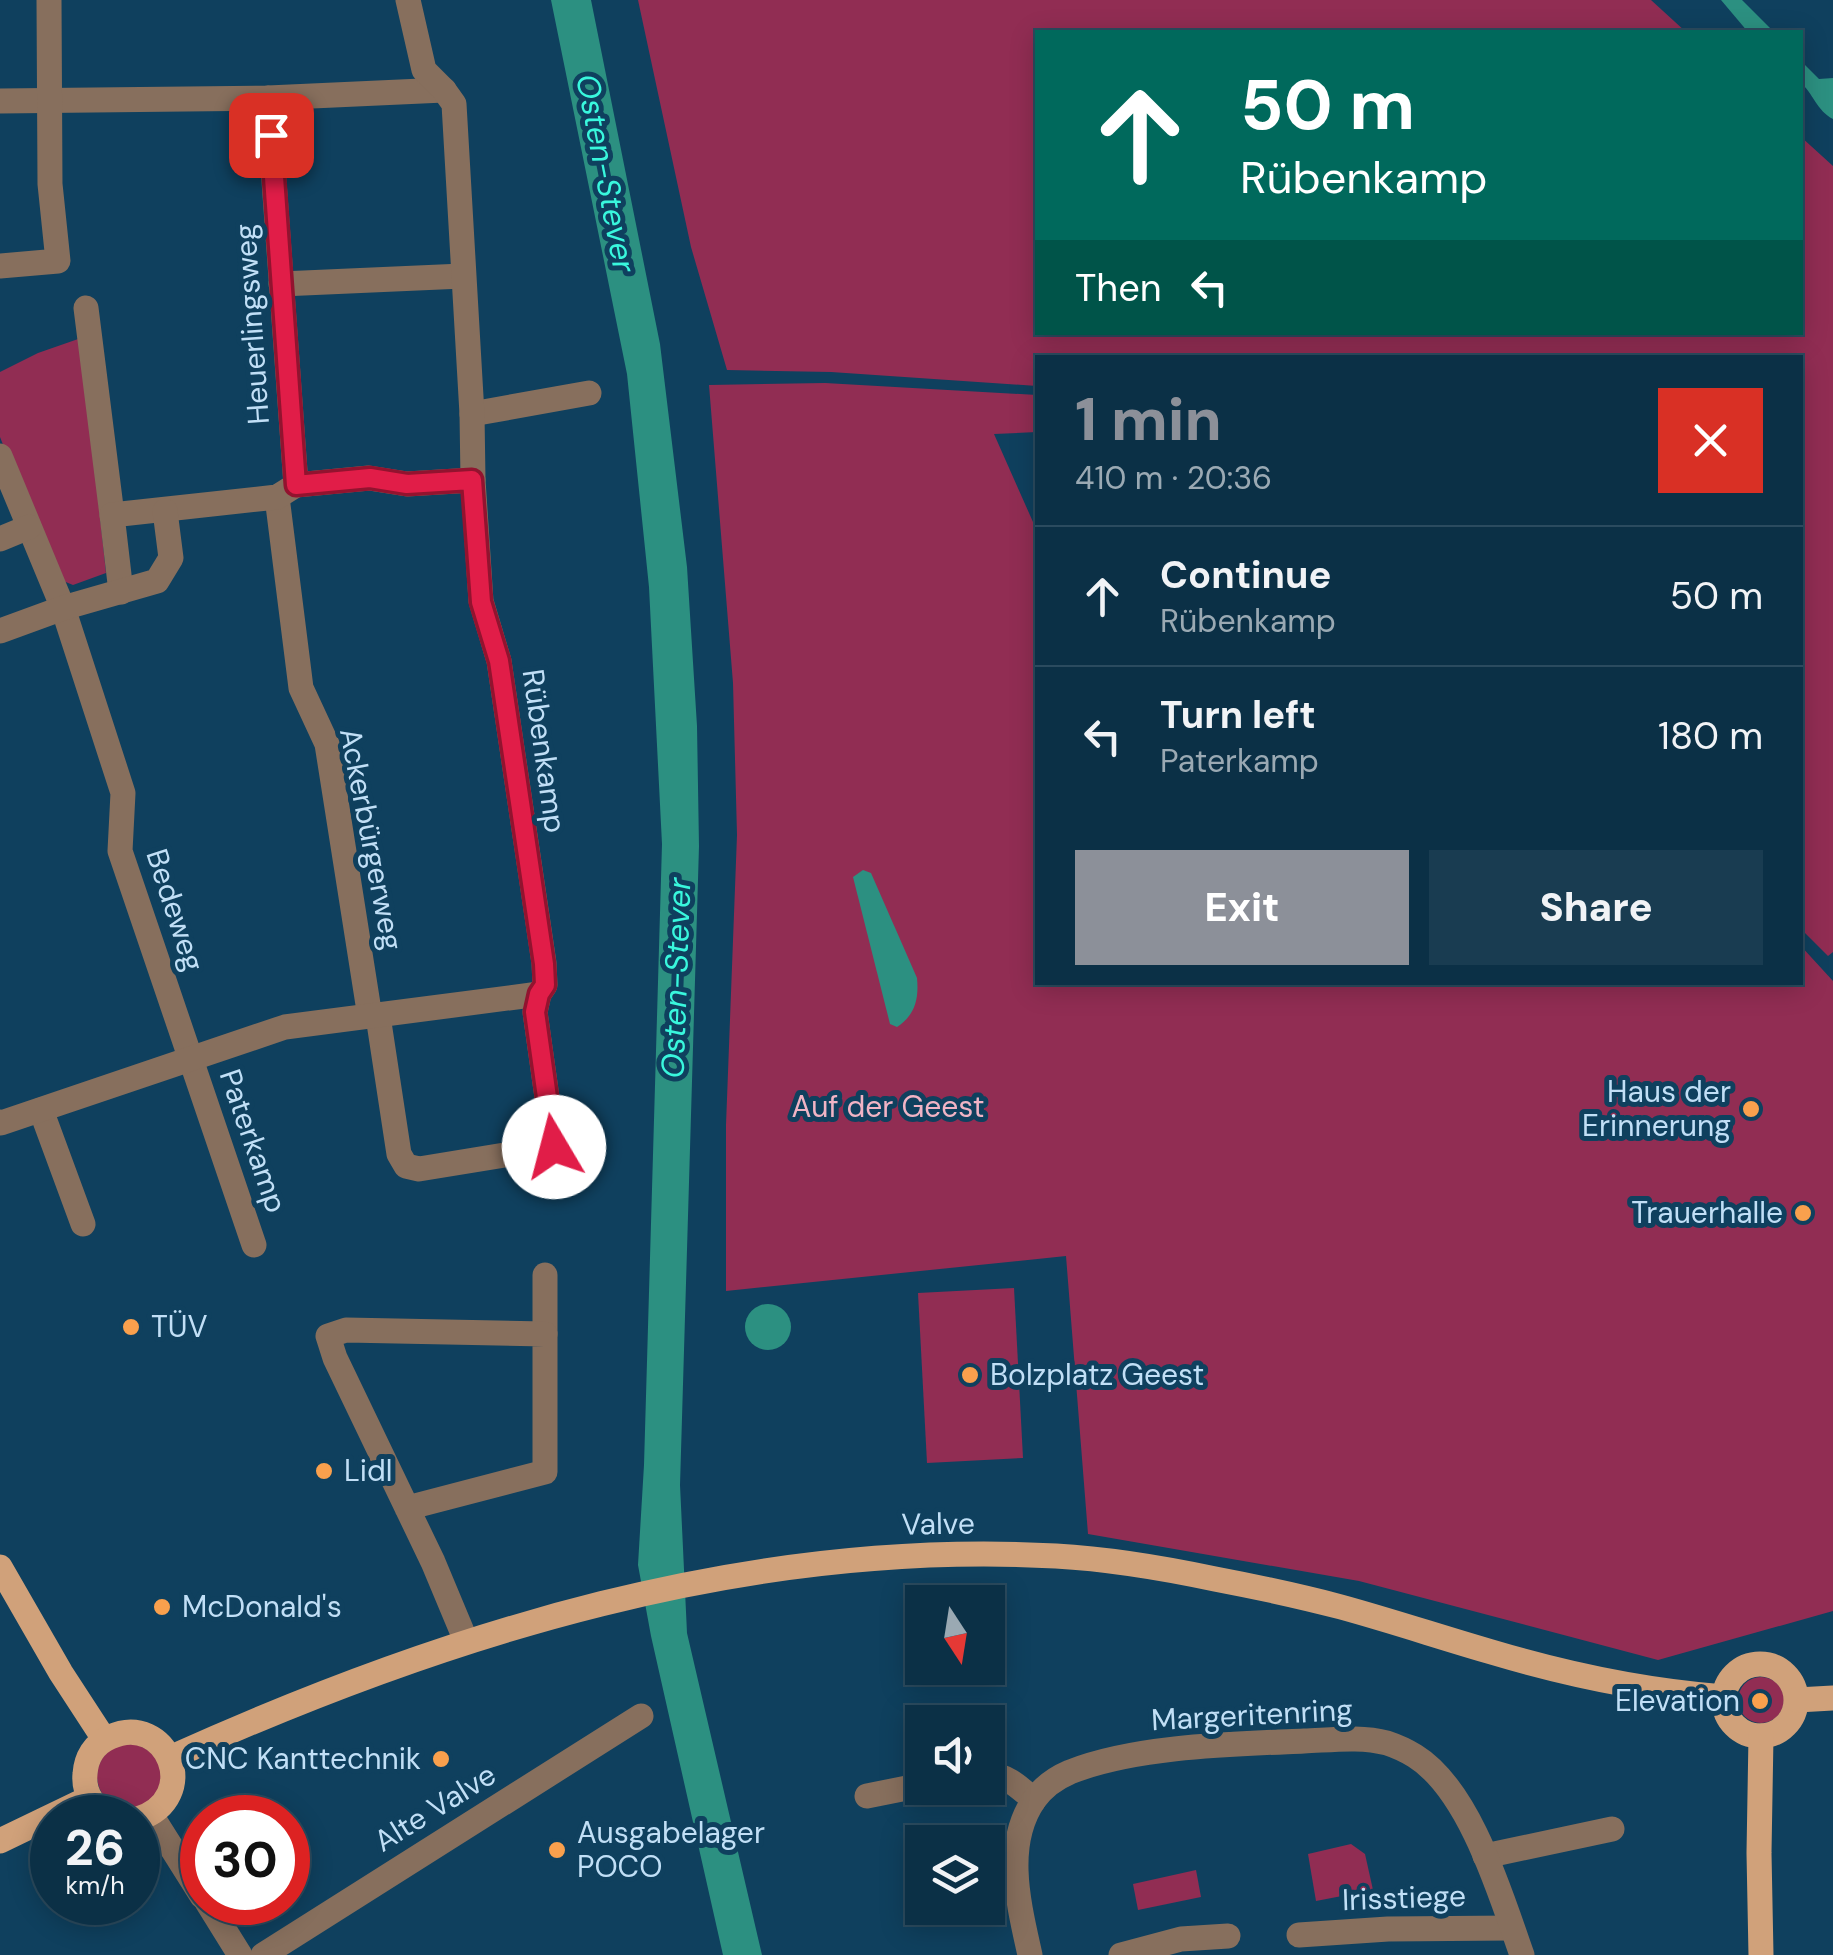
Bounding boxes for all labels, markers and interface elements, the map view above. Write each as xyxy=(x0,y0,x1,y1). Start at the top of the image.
text: 50 m xyxy=(1240,60,1415,151)
water label: Osten-Stever xyxy=(566,70,646,277)
icon: ahead xyxy=(1075,70,1205,200)
pin xyxy=(229,93,314,178)
icon: arrive xyxy=(244,108,299,163)
text: Rübenkamp xyxy=(1240,148,1487,207)
street label: Heuerlingsweg xyxy=(225,222,278,426)
icon: left xyxy=(1182,260,1237,315)
text: Then xyxy=(1075,263,1162,313)
text: 1 min xyxy=(1075,380,1222,459)
button: close xyxy=(1658,388,1763,493)
text: 410 m · 20:36 xyxy=(1075,457,1272,499)
text: Continue xyxy=(1160,550,1331,600)
icon: ahead xyxy=(1075,569,1130,624)
text: 50 m xyxy=(1670,571,1763,621)
text: Rübenkamp xyxy=(1160,600,1336,642)
street label: Rübenkamp xyxy=(514,667,575,835)
text: Turn left xyxy=(1160,690,1316,740)
icon: left xyxy=(1075,709,1130,764)
text: 180 m xyxy=(1658,711,1763,761)
street label: Ackerbürgerweg xyxy=(331,725,412,953)
text: Paterkamp xyxy=(1160,740,1319,782)
street label: Bedeweg xyxy=(137,844,214,976)
button: Exit xyxy=(1075,850,1409,965)
button: Share xyxy=(1429,850,1763,965)
water label: Osten-Stever xyxy=(652,876,701,1079)
street label: Paterkamp xyxy=(211,1064,296,1218)
place label: Haus der Erinnerung xyxy=(1582,1072,1731,1145)
park label: Auf der Geest xyxy=(792,1087,984,1126)
position arrow xyxy=(502,1095,606,1199)
marker: Haus der Erinnerung xyxy=(1740,1098,1762,1120)
place label: Trauerhalle xyxy=(1631,1193,1783,1232)
marker: Trauerhalle xyxy=(1792,1202,1814,1224)
place label: TÜV xyxy=(151,1307,208,1346)
marker: TÜV xyxy=(120,1316,142,1338)
place label: Bolzplatz Geest xyxy=(990,1355,1204,1394)
marker: Bolzplatz Geest xyxy=(959,1364,981,1386)
place label: Lidl xyxy=(344,1451,393,1490)
marker: Lidl xyxy=(313,1460,335,1482)
street label: Valve xyxy=(901,1503,975,1544)
north arrow xyxy=(905,1585,1005,1685)
map controls xyxy=(905,1585,1005,1925)
place label: McDonald's xyxy=(182,1587,342,1626)
marker: McDonald's xyxy=(151,1596,173,1618)
place label: Elevation xyxy=(1615,1681,1740,1720)
street label: Margeritenring xyxy=(1150,1690,1354,1739)
marker: Elevation xyxy=(1749,1690,1771,1712)
button: sound xyxy=(905,1705,1005,1805)
place label: CNC Kanttechnik xyxy=(185,1739,421,1778)
marker: CNC Kanttechnik xyxy=(430,1748,452,1770)
street label: Alte Valve xyxy=(367,1755,503,1860)
speed limit sign: 30 xyxy=(180,1795,310,1925)
place label: Ausgabelager POCO xyxy=(577,1813,765,1886)
text: 26 xyxy=(65,1815,125,1881)
button: layers xyxy=(905,1825,1005,1925)
marker: Ausgabelager POCO xyxy=(546,1839,568,1861)
text: km/h xyxy=(65,1869,125,1902)
street label: Irisstiege xyxy=(1341,1876,1467,1919)

